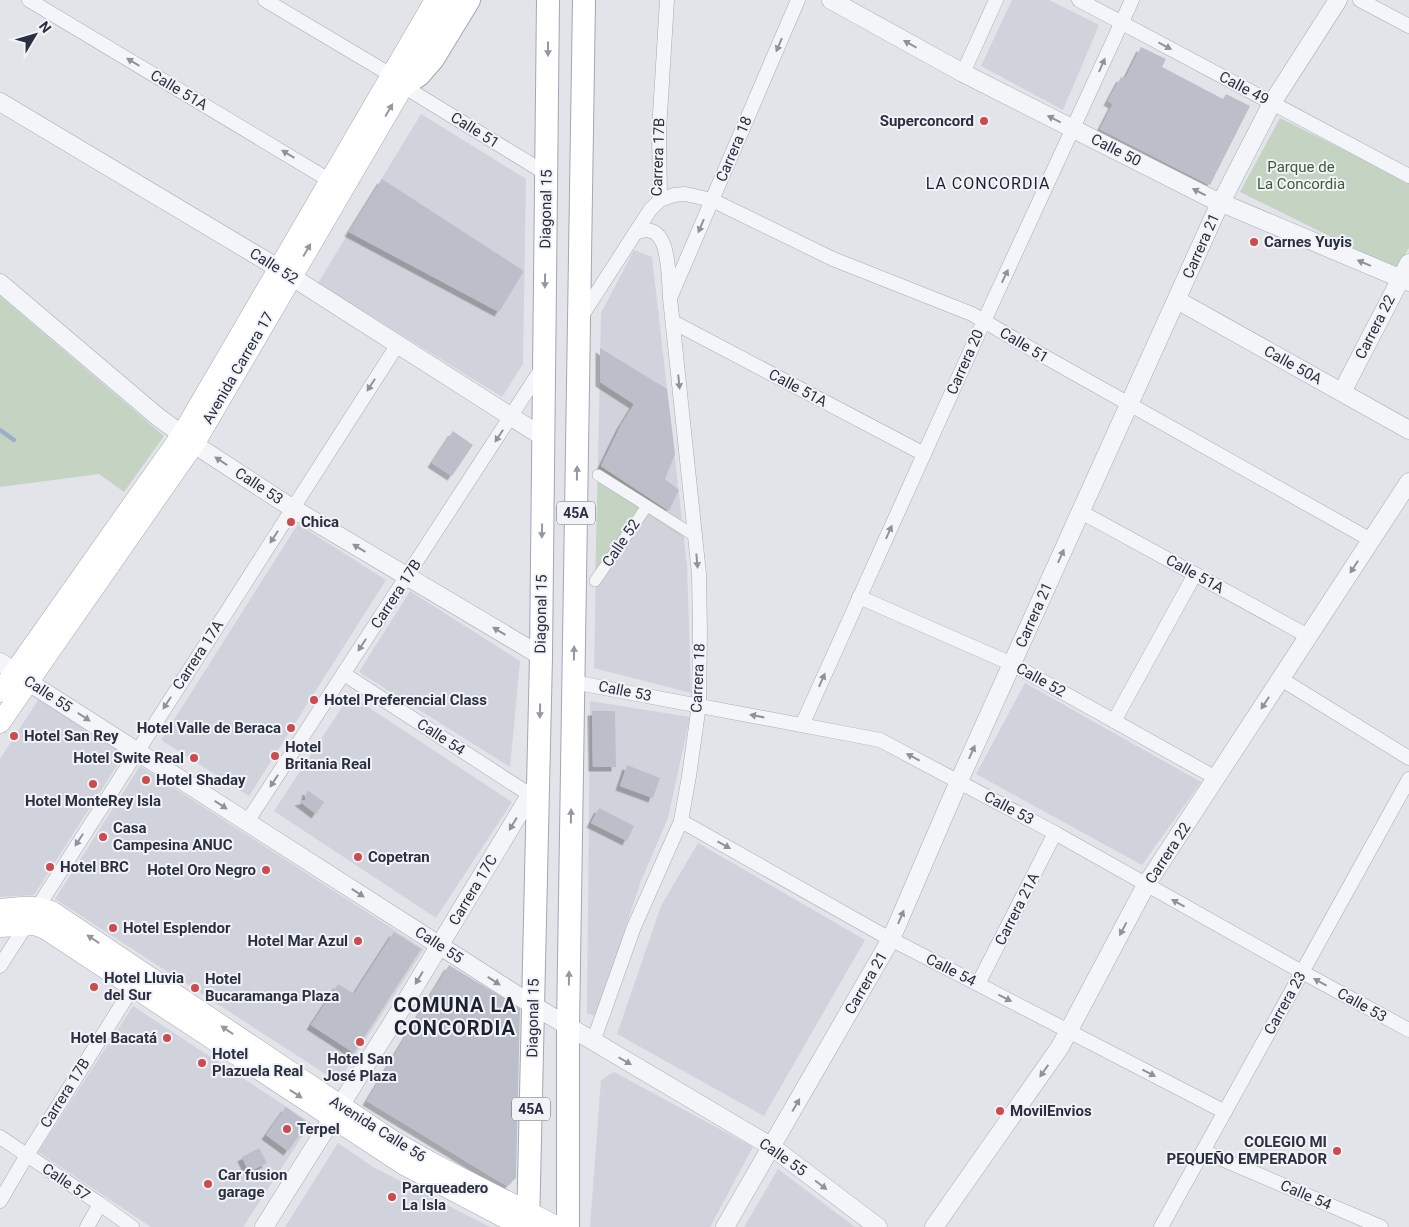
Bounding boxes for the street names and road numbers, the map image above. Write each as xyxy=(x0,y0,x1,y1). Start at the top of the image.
street label: Calle 51A xyxy=(147,66,211,114)
street label: Calle 49 xyxy=(1216,67,1272,109)
street label: Calle 51 xyxy=(447,108,503,152)
street label: Carrera 18 xyxy=(712,114,756,184)
street label: Carrera 17B xyxy=(648,117,668,197)
street label: Calle 50 xyxy=(1088,130,1144,170)
street label: Diagonal 15 xyxy=(536,169,556,249)
street label: Carrera 21 xyxy=(1179,211,1223,281)
street label: Calle 52 xyxy=(246,244,302,288)
street label: Carrera 22 xyxy=(1351,292,1399,362)
street label: Avenida Carrera 17 xyxy=(199,309,277,427)
street label: Calle 51 xyxy=(996,323,1052,367)
street label: Carrera 20 xyxy=(943,327,987,397)
street label: Calle 50A xyxy=(1261,342,1325,388)
street label: Calle 51A xyxy=(766,365,830,411)
street label: Calle 53 xyxy=(232,464,286,508)
road number: 45A xyxy=(557,502,595,524)
street label: Calle 52 xyxy=(599,516,643,570)
street label: Calle 51A xyxy=(1163,551,1227,597)
street label: Carrera 17B xyxy=(367,556,425,632)
street label: Diagonal 15 xyxy=(531,574,551,654)
street label: Carrera 21 xyxy=(1012,580,1056,650)
street label: Carrera 17A xyxy=(169,617,227,693)
street label: Carrera 18 xyxy=(687,643,709,713)
street label: Calle 52 xyxy=(1013,659,1069,701)
street label: Calle 55 xyxy=(21,672,75,716)
street label: Calle 53 xyxy=(597,677,653,705)
street label: Calle 54 xyxy=(414,715,469,759)
street label: Calle 53 xyxy=(981,787,1037,829)
street label: Carrera 22 xyxy=(1142,819,1194,887)
street label: Carrera 17C xyxy=(445,851,501,929)
street label: Carrera 21A xyxy=(991,869,1043,948)
street label: Calle 55 xyxy=(412,923,466,967)
street label: Carrera 21 xyxy=(841,948,891,1018)
street label: Calle 54 xyxy=(923,950,980,990)
street label: Carrera 23 xyxy=(1260,968,1310,1038)
street label: Diagonal 15 xyxy=(523,978,543,1058)
street label: Calle 53 xyxy=(1334,984,1390,1026)
street label: Carrera 17B xyxy=(36,1055,94,1131)
street label: Avenida Calle 56 xyxy=(326,1092,430,1166)
road number: 45A xyxy=(512,1098,550,1120)
street label: Calle 55 xyxy=(756,1134,810,1180)
street label: Calle 57 xyxy=(39,1160,93,1204)
street label: Calle 54 xyxy=(1278,1176,1335,1214)

